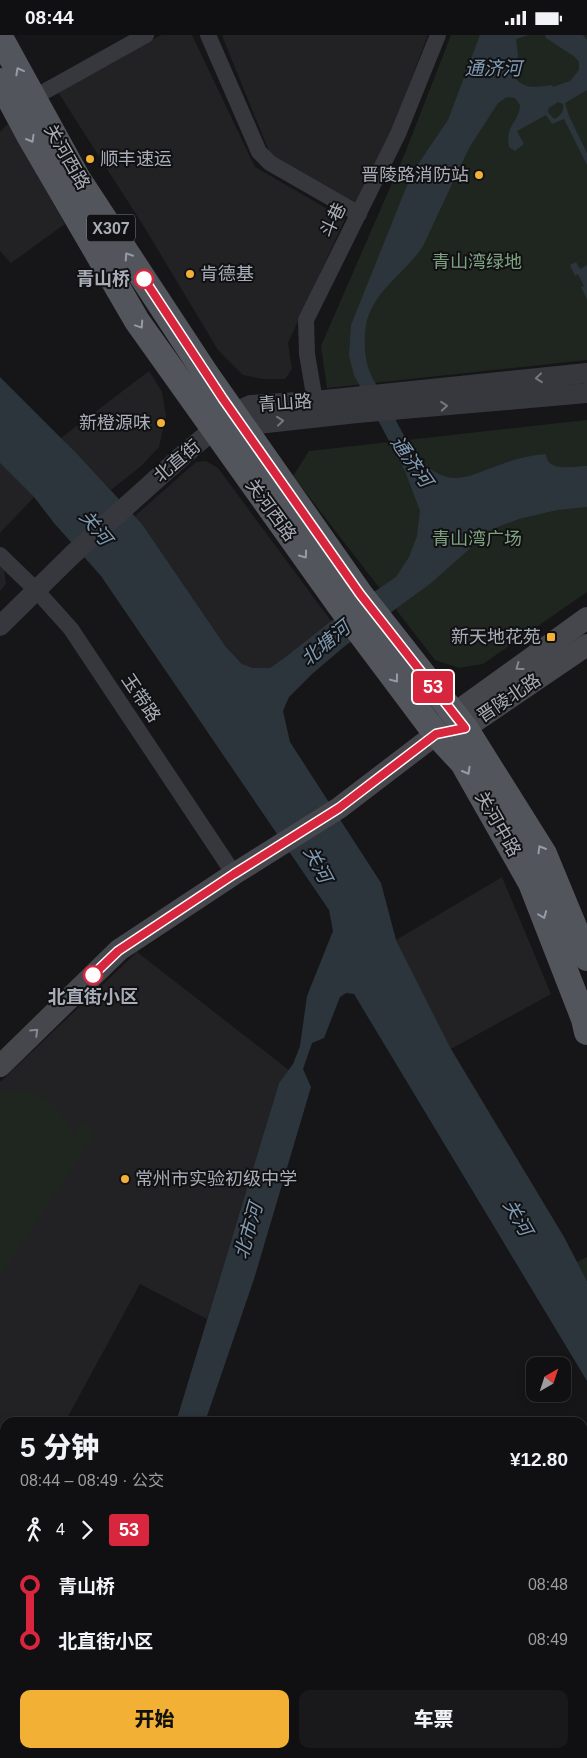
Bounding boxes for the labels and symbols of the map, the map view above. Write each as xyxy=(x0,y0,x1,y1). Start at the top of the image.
water label: 通济河 xyxy=(464,58,525,79)
one-way arrow xyxy=(15,67,25,76)
street label: 关河西路 xyxy=(40,121,94,193)
one-way arrow xyxy=(25,134,35,143)
place label: 顺丰速运 xyxy=(100,149,172,169)
marker: 顺丰速运 xyxy=(84,153,96,165)
place label: 晋陵路消防站 xyxy=(361,165,469,185)
marker: 晋陵路消防站 xyxy=(473,169,485,181)
street label: 斗巷 xyxy=(316,199,350,241)
road number: X307 xyxy=(87,215,135,242)
one-way arrow xyxy=(125,252,135,261)
park label: 青山湾绿地 xyxy=(432,252,522,272)
place label: 肯德基 xyxy=(200,264,254,284)
marker: 肯德基 xyxy=(184,268,196,280)
place label: 青山桥 xyxy=(76,269,130,289)
marker: 青山桥 xyxy=(134,269,154,289)
one-way arrow xyxy=(133,319,143,328)
one-way arrow xyxy=(534,372,542,383)
street label: 青山路 xyxy=(257,391,313,415)
one-way arrow xyxy=(440,400,448,411)
place label: 新橙源味 xyxy=(79,413,151,433)
one-way arrow xyxy=(276,416,284,427)
marker: 新橙源味 xyxy=(155,417,167,429)
water label: 通济河 xyxy=(387,432,439,494)
street label: 北直街 xyxy=(150,436,204,486)
street label: 关河西路 xyxy=(242,475,300,545)
water label: 关河 xyxy=(75,506,118,552)
park label: 青山湾广场 xyxy=(432,529,522,549)
one-way arrow xyxy=(298,549,307,559)
water label: 北塘河 xyxy=(297,614,357,670)
place label: 新天地花苑 xyxy=(451,627,541,647)
marker: 新天地花苑 xyxy=(545,631,557,643)
one-way arrow xyxy=(515,661,525,670)
street label: 玉带路 xyxy=(118,670,164,726)
street label: 晋陵北路 xyxy=(474,670,544,726)
line badge: 53 xyxy=(410,671,456,703)
one-way arrow xyxy=(389,673,398,683)
one-way arrow xyxy=(461,766,471,775)
street label: 关河中路 xyxy=(471,788,525,860)
water label: 关河 xyxy=(299,843,338,889)
one-way arrow xyxy=(537,846,547,855)
one-way arrow xyxy=(538,910,548,918)
marker: 北直街小区 xyxy=(83,965,103,985)
place label: 北直街小区 xyxy=(48,987,138,1007)
one-way arrow xyxy=(29,1029,38,1038)
place label: 常州市实验初级中学 xyxy=(135,1169,297,1189)
marker: 常州市实验初级中学 xyxy=(119,1173,131,1185)
water label: 关河 xyxy=(499,1196,538,1242)
water label: 北市河 xyxy=(231,1197,268,1261)
north arrow xyxy=(526,1357,571,1403)

